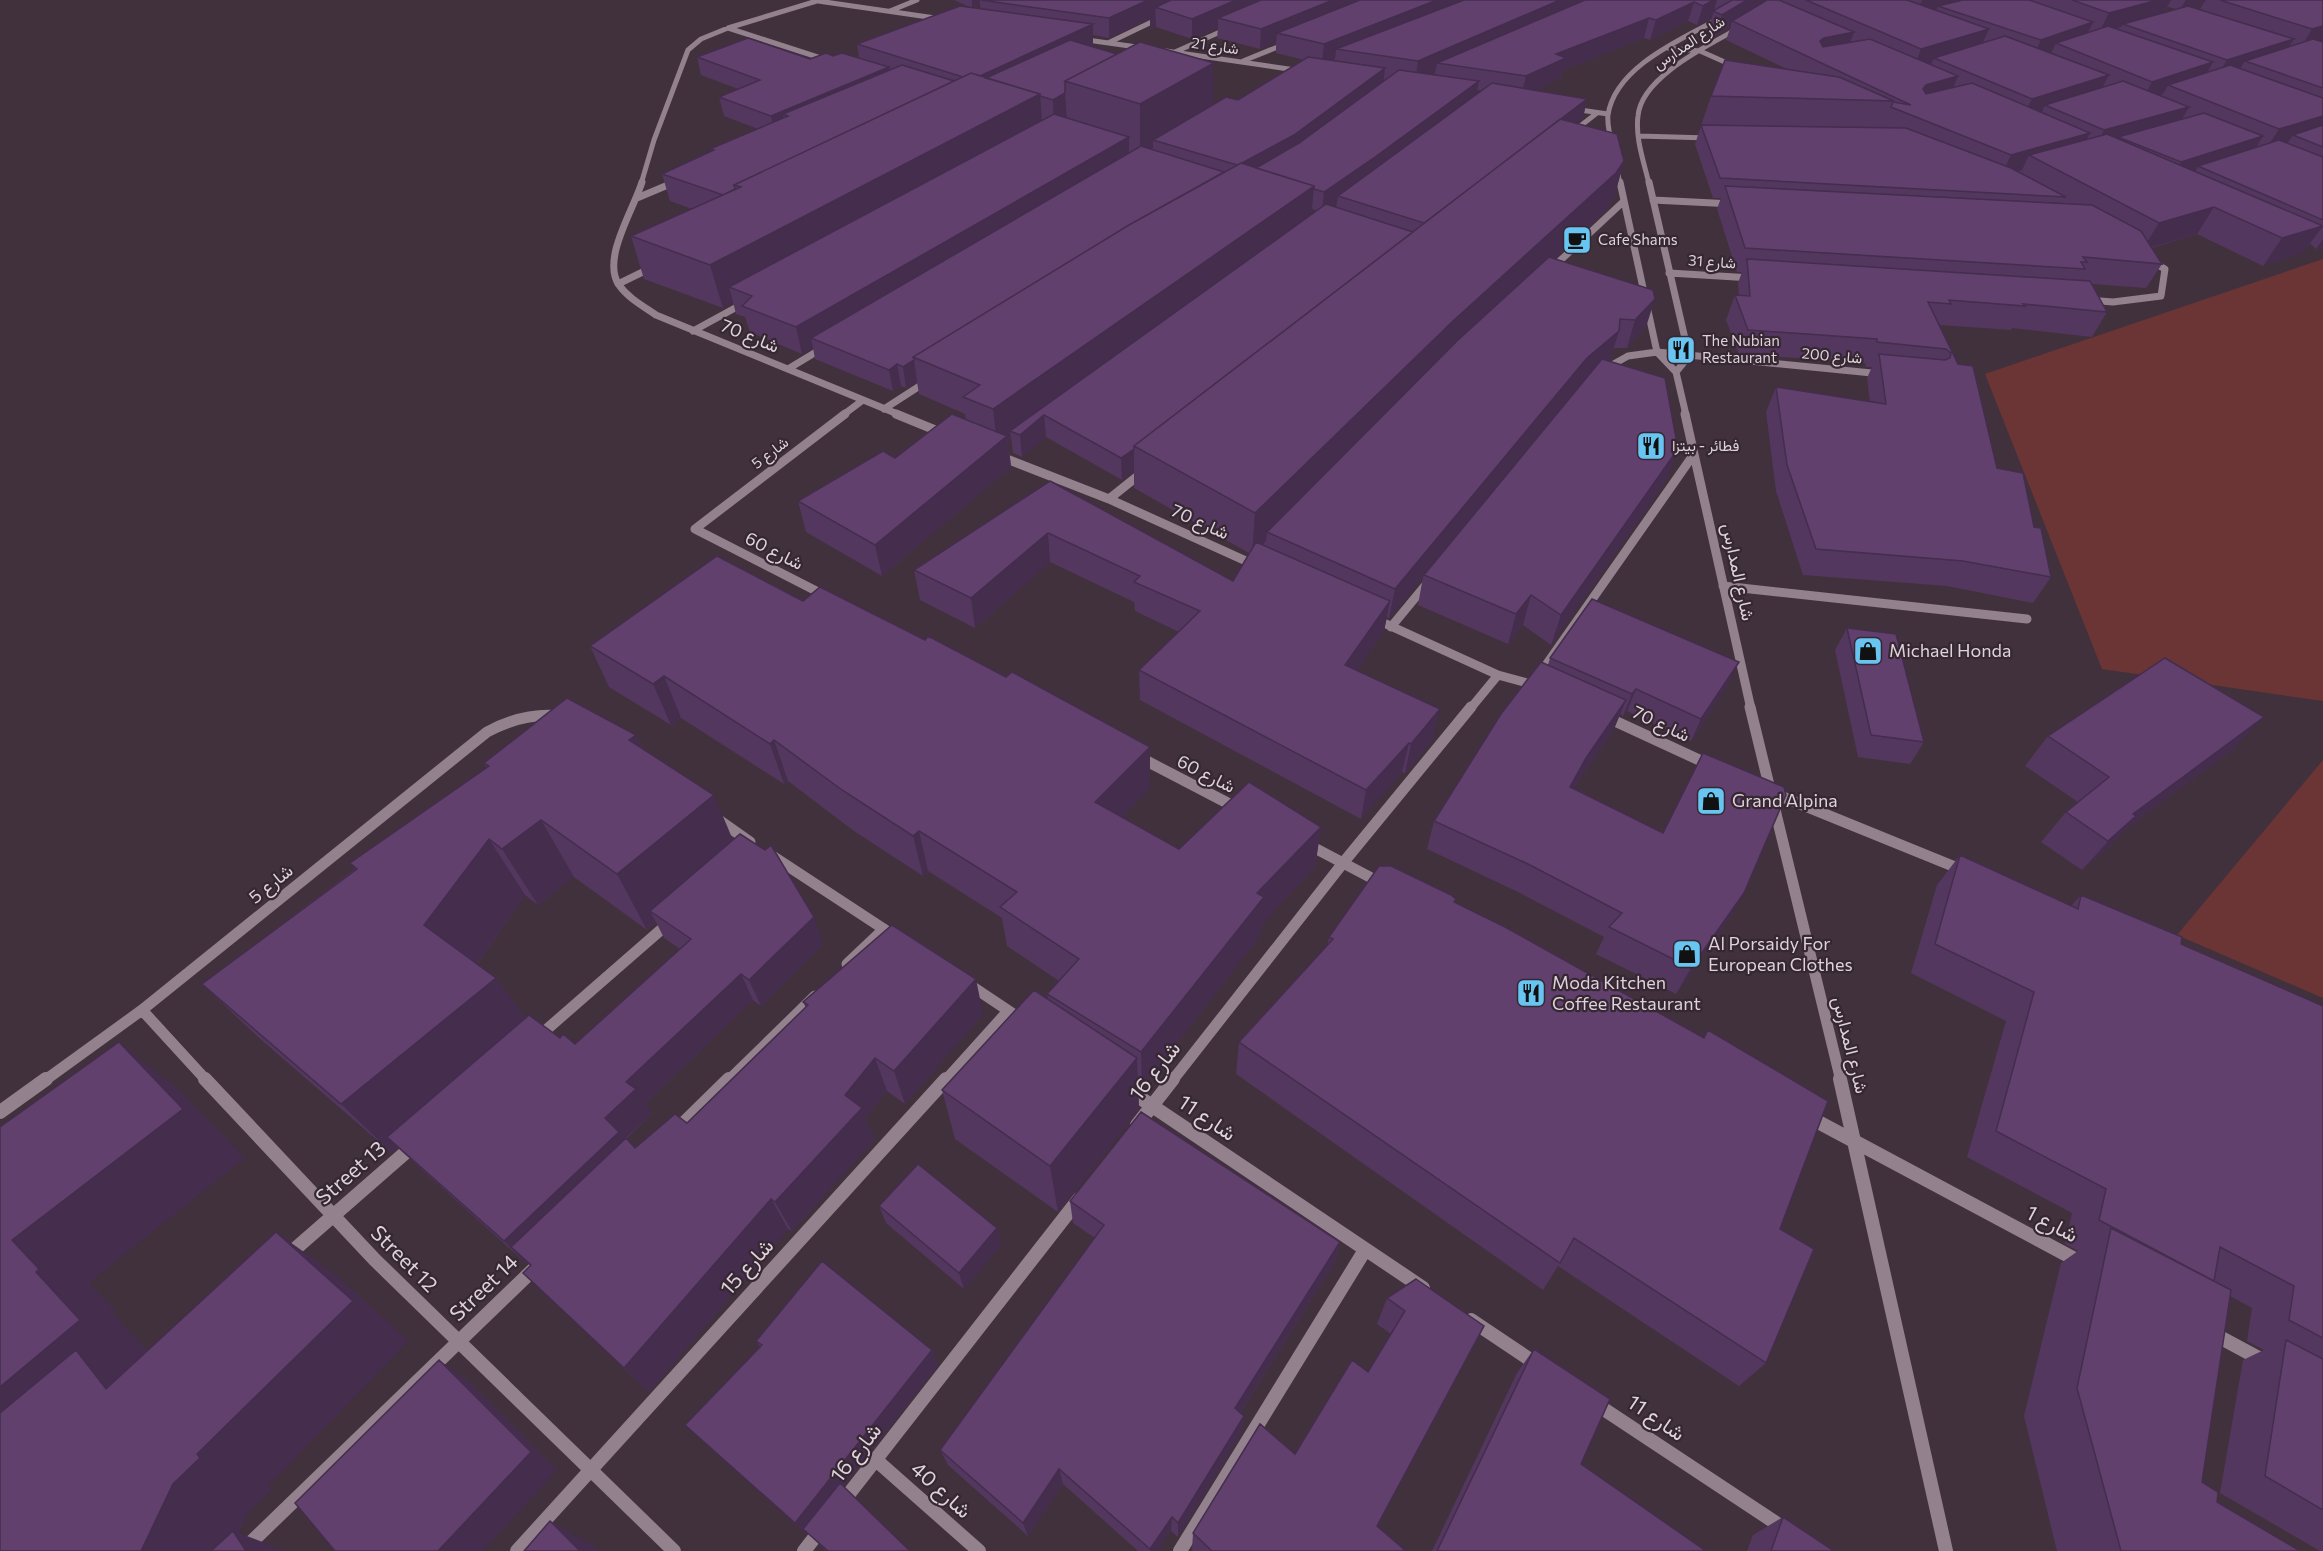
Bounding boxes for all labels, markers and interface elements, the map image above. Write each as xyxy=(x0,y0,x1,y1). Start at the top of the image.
street label: شارع المدارس xyxy=(1649,12,1730,75)
street label: شارع 21 xyxy=(1190,33,1240,60)
cafe icon: Cafe Shams xyxy=(1561,224,1593,256)
place label: Cafe Shams xyxy=(1598,230,1678,248)
street label: شارع 31 xyxy=(1687,250,1737,275)
street label: شارع 70 xyxy=(717,313,783,359)
place label: The Nubian Restaurant xyxy=(1702,331,1780,366)
restaurant icon: The Nubian Restaurant xyxy=(1665,334,1697,366)
street label: شارع 200 xyxy=(1801,343,1863,370)
restaurant icon: فطائر - بيتزا xyxy=(1635,430,1667,462)
street label: شارع 5 xyxy=(747,432,793,474)
place label: فطائر - بيتزا xyxy=(1672,436,1739,455)
street label: شارع 70 xyxy=(1167,499,1233,545)
street label: شارع المدارس xyxy=(1716,521,1760,623)
street label: شارع 60 xyxy=(741,526,807,576)
shop icon: Michael Honda xyxy=(1852,635,1884,667)
place label: Michael Honda xyxy=(1889,639,2011,661)
street label: شارع 70 xyxy=(1628,700,1694,748)
street label: شارع 60 xyxy=(1173,749,1239,799)
shop icon: Grand Alpina xyxy=(1695,785,1727,817)
place label: Grand Alpina xyxy=(1732,789,1838,811)
street label: شارع 5 xyxy=(244,859,298,909)
place label: Al Porsaidy For European Clothes xyxy=(1708,932,1853,975)
shop icon: Al Porsaidy For European Clothes xyxy=(1671,938,1703,970)
place label: Moda Kitchen Coffee Restaurant xyxy=(1552,971,1701,1014)
restaurant icon: Moda Kitchen Coffee Restaurant xyxy=(1515,977,1547,1009)
street label: شارع المدارس xyxy=(1826,994,1874,1096)
street label: شارع 16 xyxy=(1123,1036,1187,1106)
street label: شارع 11 xyxy=(1173,1088,1241,1148)
street label: Street 13 xyxy=(310,1135,390,1209)
street label: شارع 1 xyxy=(2021,1199,2083,1249)
street label: Street 12 xyxy=(367,1219,444,1296)
street label: شارع 15 xyxy=(714,1233,780,1301)
street label: Street 14 xyxy=(444,1248,522,1325)
street label: شارع 11 xyxy=(1622,1388,1690,1448)
street label: شارع 16 xyxy=(824,1418,888,1488)
street label: شارع 40 xyxy=(905,1455,977,1525)

